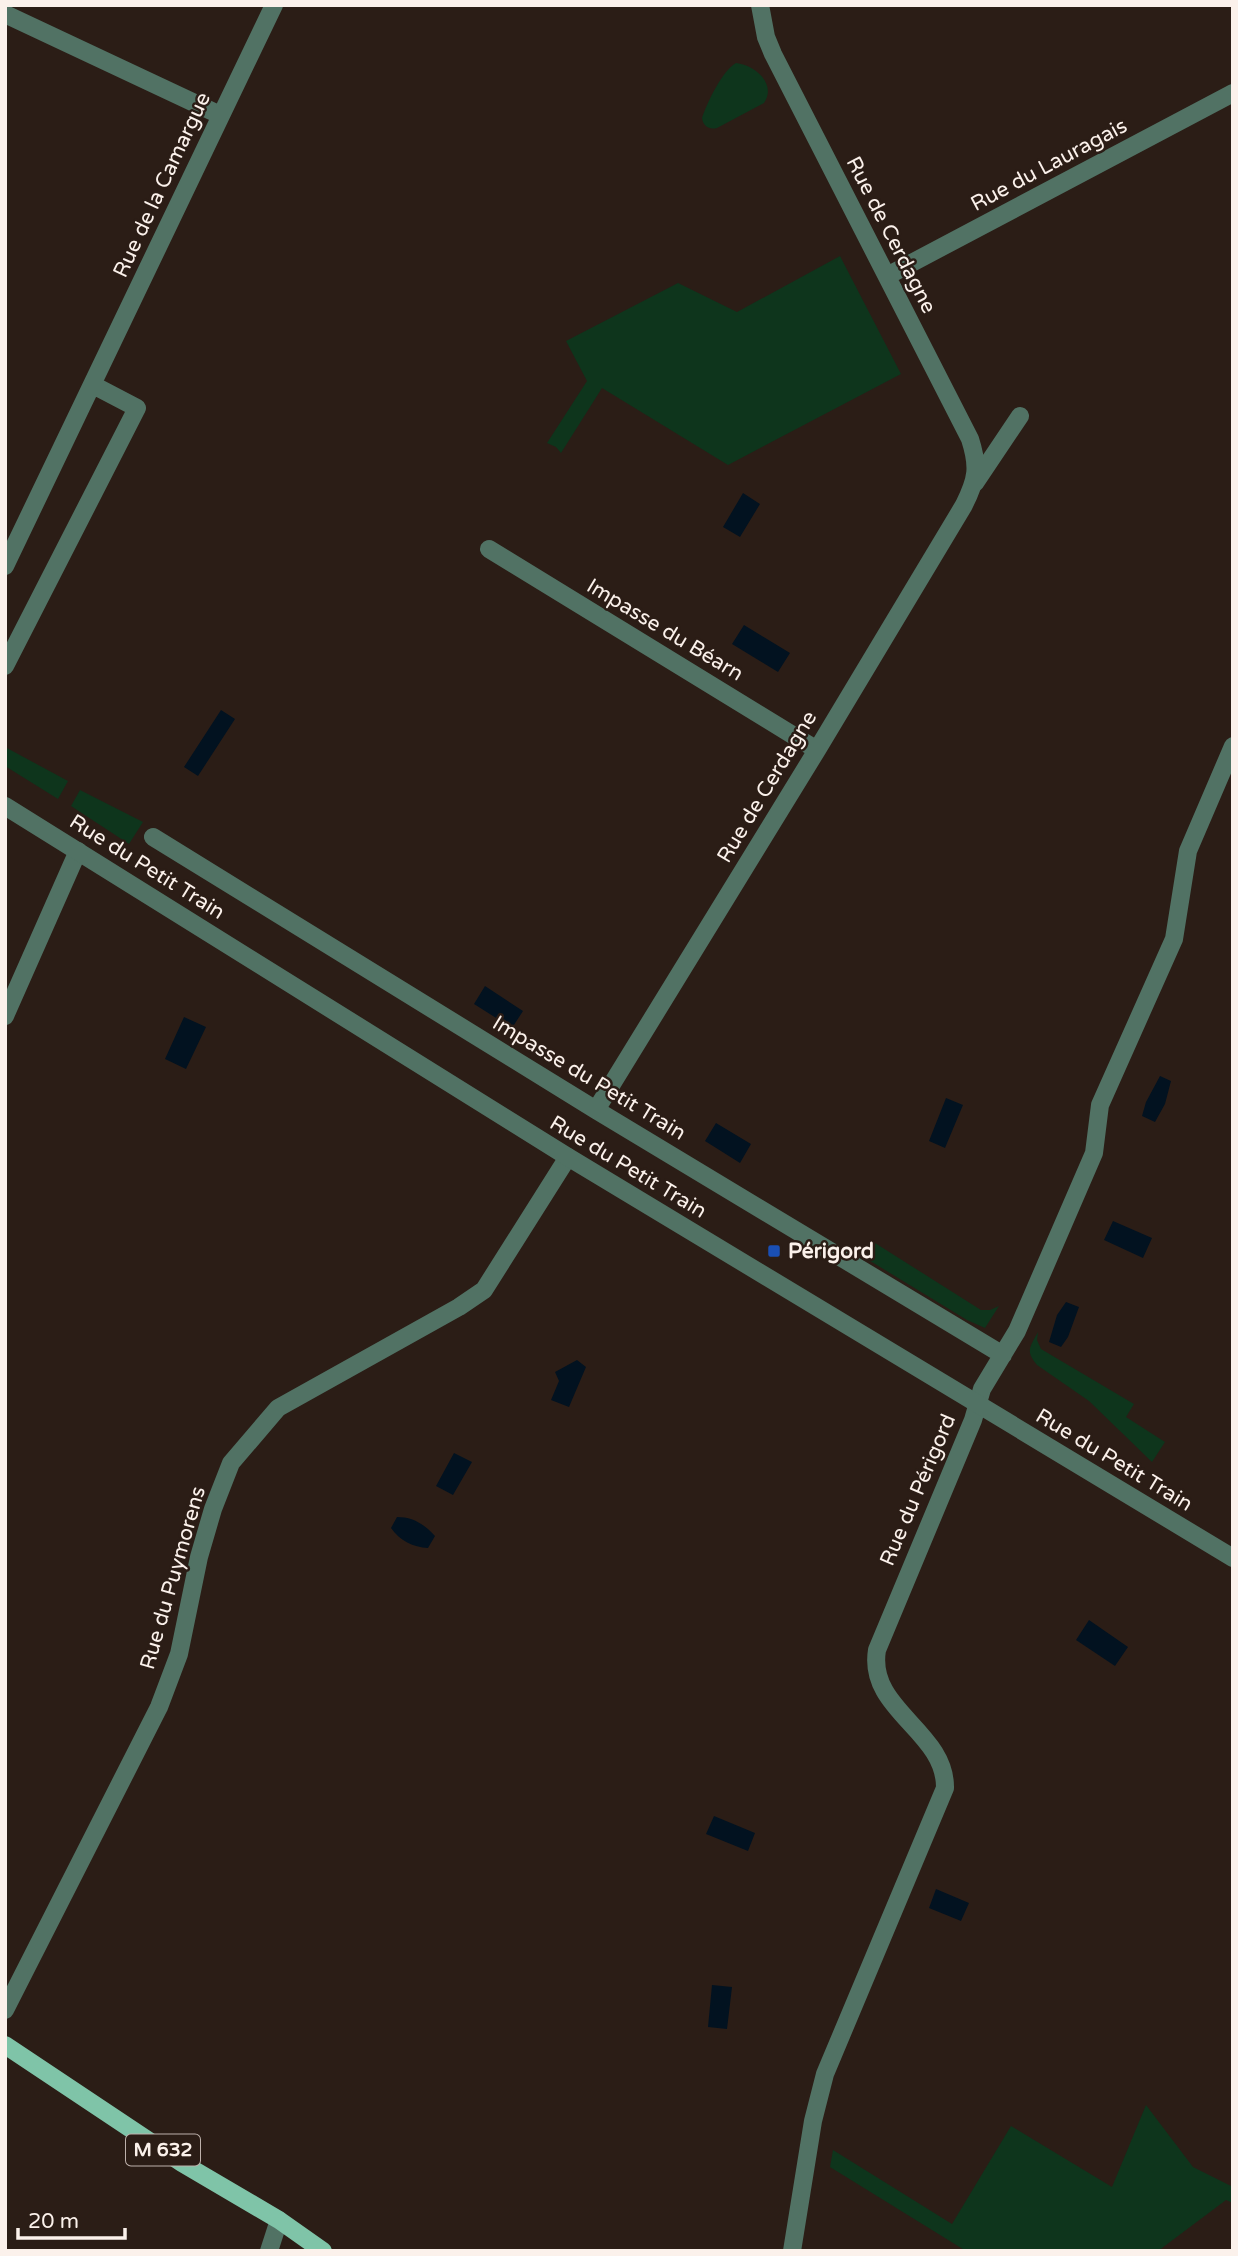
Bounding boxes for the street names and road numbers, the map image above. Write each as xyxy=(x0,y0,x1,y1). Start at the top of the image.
street label: Rue de la Camargue xyxy=(108,88,216,282)
street label: Rue du Lauragais xyxy=(967,113,1131,217)
street label: Rue de Cerdagne xyxy=(841,152,941,318)
street label: Impasse du Béarn xyxy=(582,573,748,687)
street label: Rue de Cerdagne xyxy=(712,707,822,867)
street label: Rue du Petit Train xyxy=(65,809,229,925)
street label: Impasse du Petit Train xyxy=(488,1010,690,1146)
street label: Rue du Petit Train xyxy=(545,1110,711,1224)
street label: Rue du Petit Train xyxy=(1031,1403,1197,1517)
street label: Rue du Périgord xyxy=(875,1410,961,1570)
street label: Rue du Puymorens xyxy=(135,1484,211,1672)
road number: M 632 xyxy=(126,2134,200,2166)

